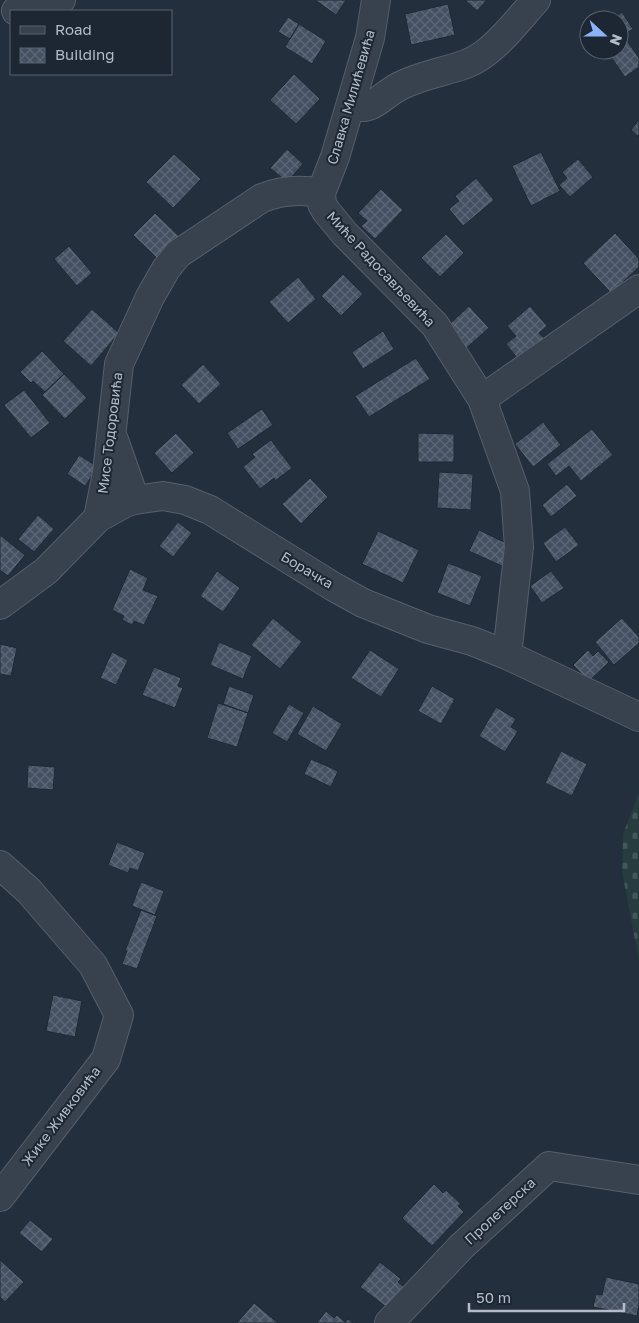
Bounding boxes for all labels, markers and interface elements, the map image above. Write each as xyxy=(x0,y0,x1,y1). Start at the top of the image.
legend xyxy=(10,10,172,75)
north arrow xyxy=(579,10,629,60)
text: Road xyxy=(55,20,92,38)
street label: Славка Милићевића xyxy=(323,27,378,166)
text: N xyxy=(607,32,626,48)
text: Building xyxy=(55,45,115,63)
street label: Миће Радосављевића xyxy=(324,208,439,330)
street label: Мисе Тодоровића xyxy=(94,371,125,495)
street label: Борачка xyxy=(278,547,336,592)
street label: Жике Живковића xyxy=(18,1062,104,1169)
street label: Пролетерска xyxy=(461,1174,539,1248)
scale bar xyxy=(469,1280,624,1312)
text: 50 m xyxy=(476,1288,511,1306)

